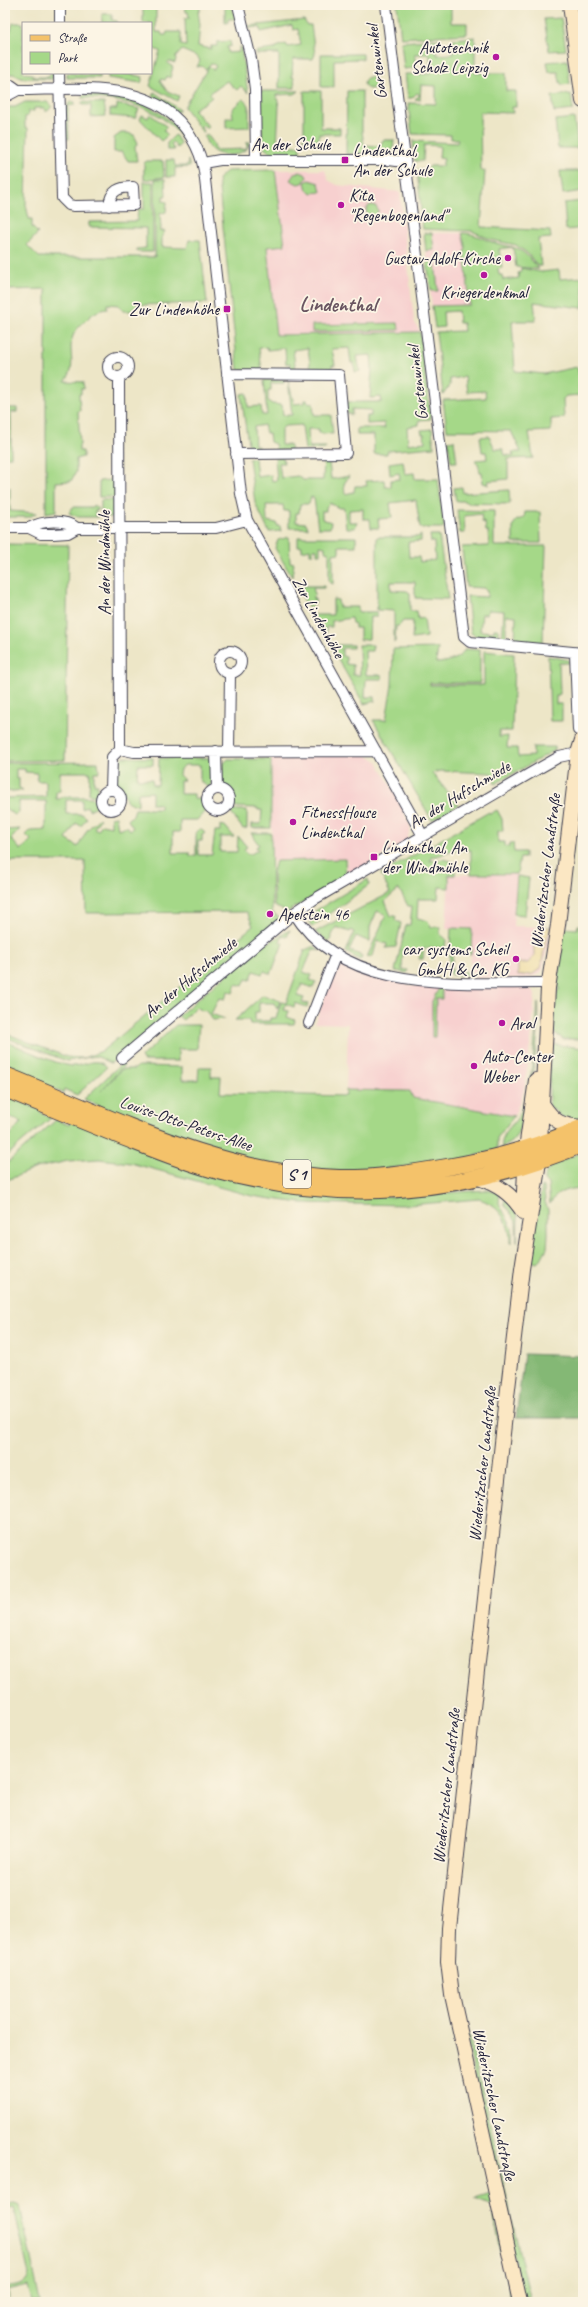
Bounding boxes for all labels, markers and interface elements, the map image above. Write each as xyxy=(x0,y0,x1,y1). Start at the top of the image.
street label: Gartenwinkel xyxy=(361,20,391,100)
legend xyxy=(22,22,152,74)
text: Straße xyxy=(58,30,87,46)
place label: Autotechnik Scholz Leipzig xyxy=(411,37,490,78)
text: Park xyxy=(58,50,79,66)
marker: Autotechnik Scholz Leipzig xyxy=(491,52,501,62)
street label: An der Schule xyxy=(252,134,332,155)
place label: Lindenthal, An der Schule xyxy=(353,140,433,181)
marker: Lindenthal, An der Schule xyxy=(340,155,350,165)
place label: Kita "Regenbogenland" xyxy=(349,185,451,226)
marker: Kita "Regenbogenland" xyxy=(336,200,346,210)
place label: Gustav-Adolf-Kirche xyxy=(384,248,501,269)
marker: Gustav-Adolf-Kirche xyxy=(503,253,513,263)
marker: Kriegerdenkmal xyxy=(479,270,489,280)
place label: Kriegerdenkmal xyxy=(441,282,530,303)
district label: Lindenthal xyxy=(299,291,381,317)
place label: Zur Lindenhöhe xyxy=(129,299,220,320)
marker: Zur Lindenhöhe xyxy=(222,304,232,314)
street label: Gartenwinkel xyxy=(402,341,432,421)
street label: An der Windmühle xyxy=(94,509,115,615)
street label: Zur Lindenhöhe xyxy=(288,573,350,663)
street label: An der Hufschmiede xyxy=(405,755,515,833)
street label: Wiederitzscher Landstraße xyxy=(526,791,566,949)
place label: FitnessHouse Lindenthal xyxy=(301,802,377,843)
marker: FitnessHouse Lindenthal xyxy=(288,817,298,827)
place label: Lindenthal, An der Windmühle xyxy=(382,837,469,878)
marker: Lindenthal, An der Windmühle xyxy=(369,852,379,862)
place label: Apelstein 46 xyxy=(278,904,350,925)
marker: Apelstein 46 xyxy=(265,909,275,919)
street label: An der Hufschmiede xyxy=(140,932,242,1022)
place label: car systems Scheil GmbH & Co. KG xyxy=(402,939,511,980)
marker: car systems Scheil GmbH & Co. KG xyxy=(511,954,521,964)
place label: Aral xyxy=(510,1013,538,1034)
marker: Aral xyxy=(497,1018,507,1028)
place label: Auto-Center Weber xyxy=(482,1046,554,1087)
marker: Auto-Center Weber xyxy=(469,1061,479,1071)
street label: Louise-Otto-Peters-Allee xyxy=(117,1091,256,1156)
road number: S 1 xyxy=(283,1160,311,1188)
street label: Wiederitzscher Landstraße xyxy=(464,1384,501,1542)
street label: Wiederitzscher Landstraße xyxy=(428,1706,465,1864)
street label: Wiederitzscher Landstraße xyxy=(468,2026,521,2184)

